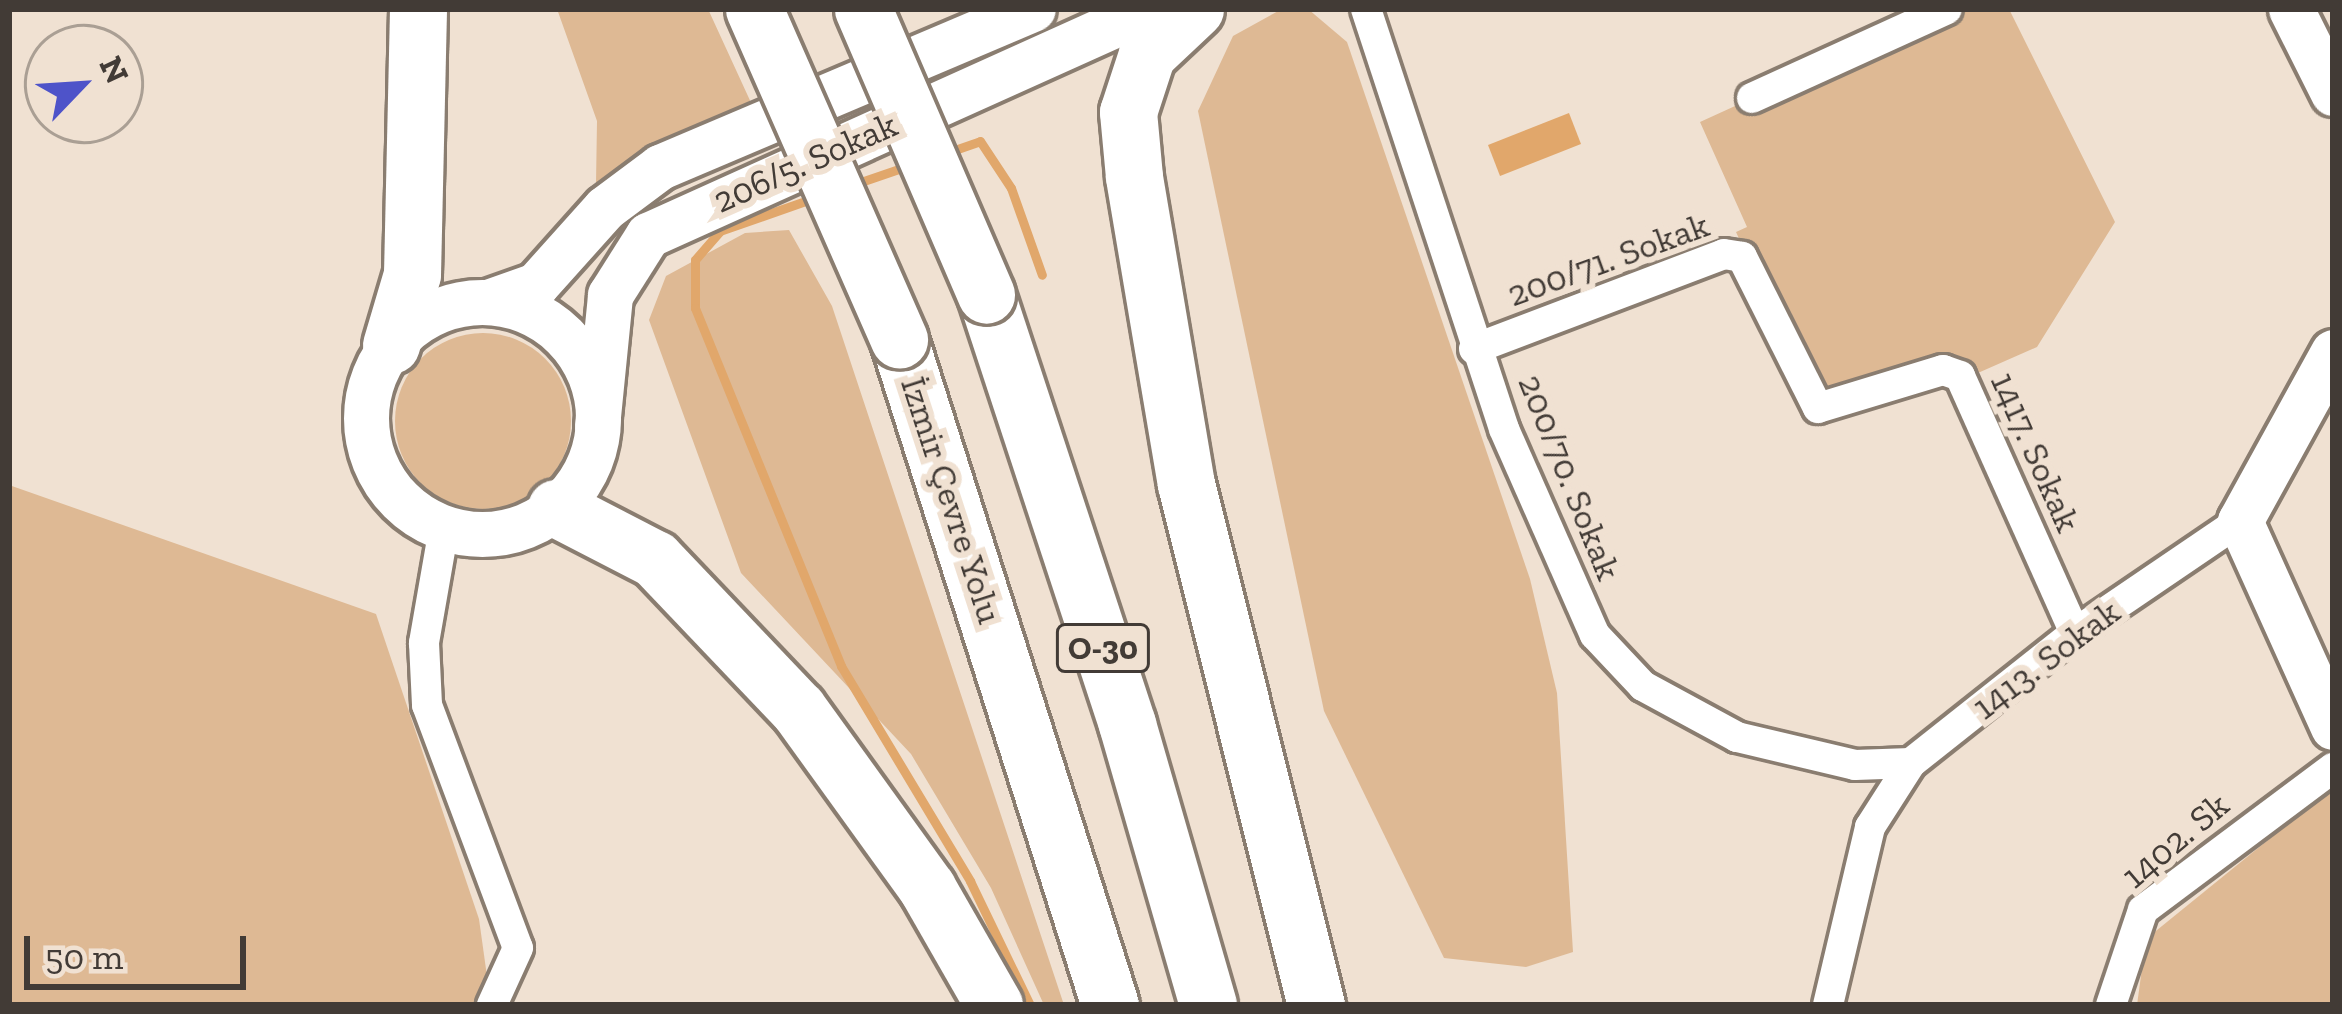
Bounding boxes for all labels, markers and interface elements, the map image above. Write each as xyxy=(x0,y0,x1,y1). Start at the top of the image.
north arrow xyxy=(24,24,144,144)
text: N xyxy=(91,50,137,89)
street label: 206/5. Sokak xyxy=(706,102,904,222)
street label: 200/71. Sokak xyxy=(1501,203,1715,315)
street label: 1417. Sokak xyxy=(1982,366,2090,538)
street label: 200/70. Sokak xyxy=(1509,368,1631,586)
street label: İzmir Çevre Yolu xyxy=(892,371,1012,629)
street label: 1413. Sokak xyxy=(1964,590,2128,728)
road number: O-30 xyxy=(1055,621,1151,675)
street label: 1402. Sk xyxy=(2113,783,2237,897)
scale bar xyxy=(30,912,252,986)
text: 50 m xyxy=(45,935,123,978)

